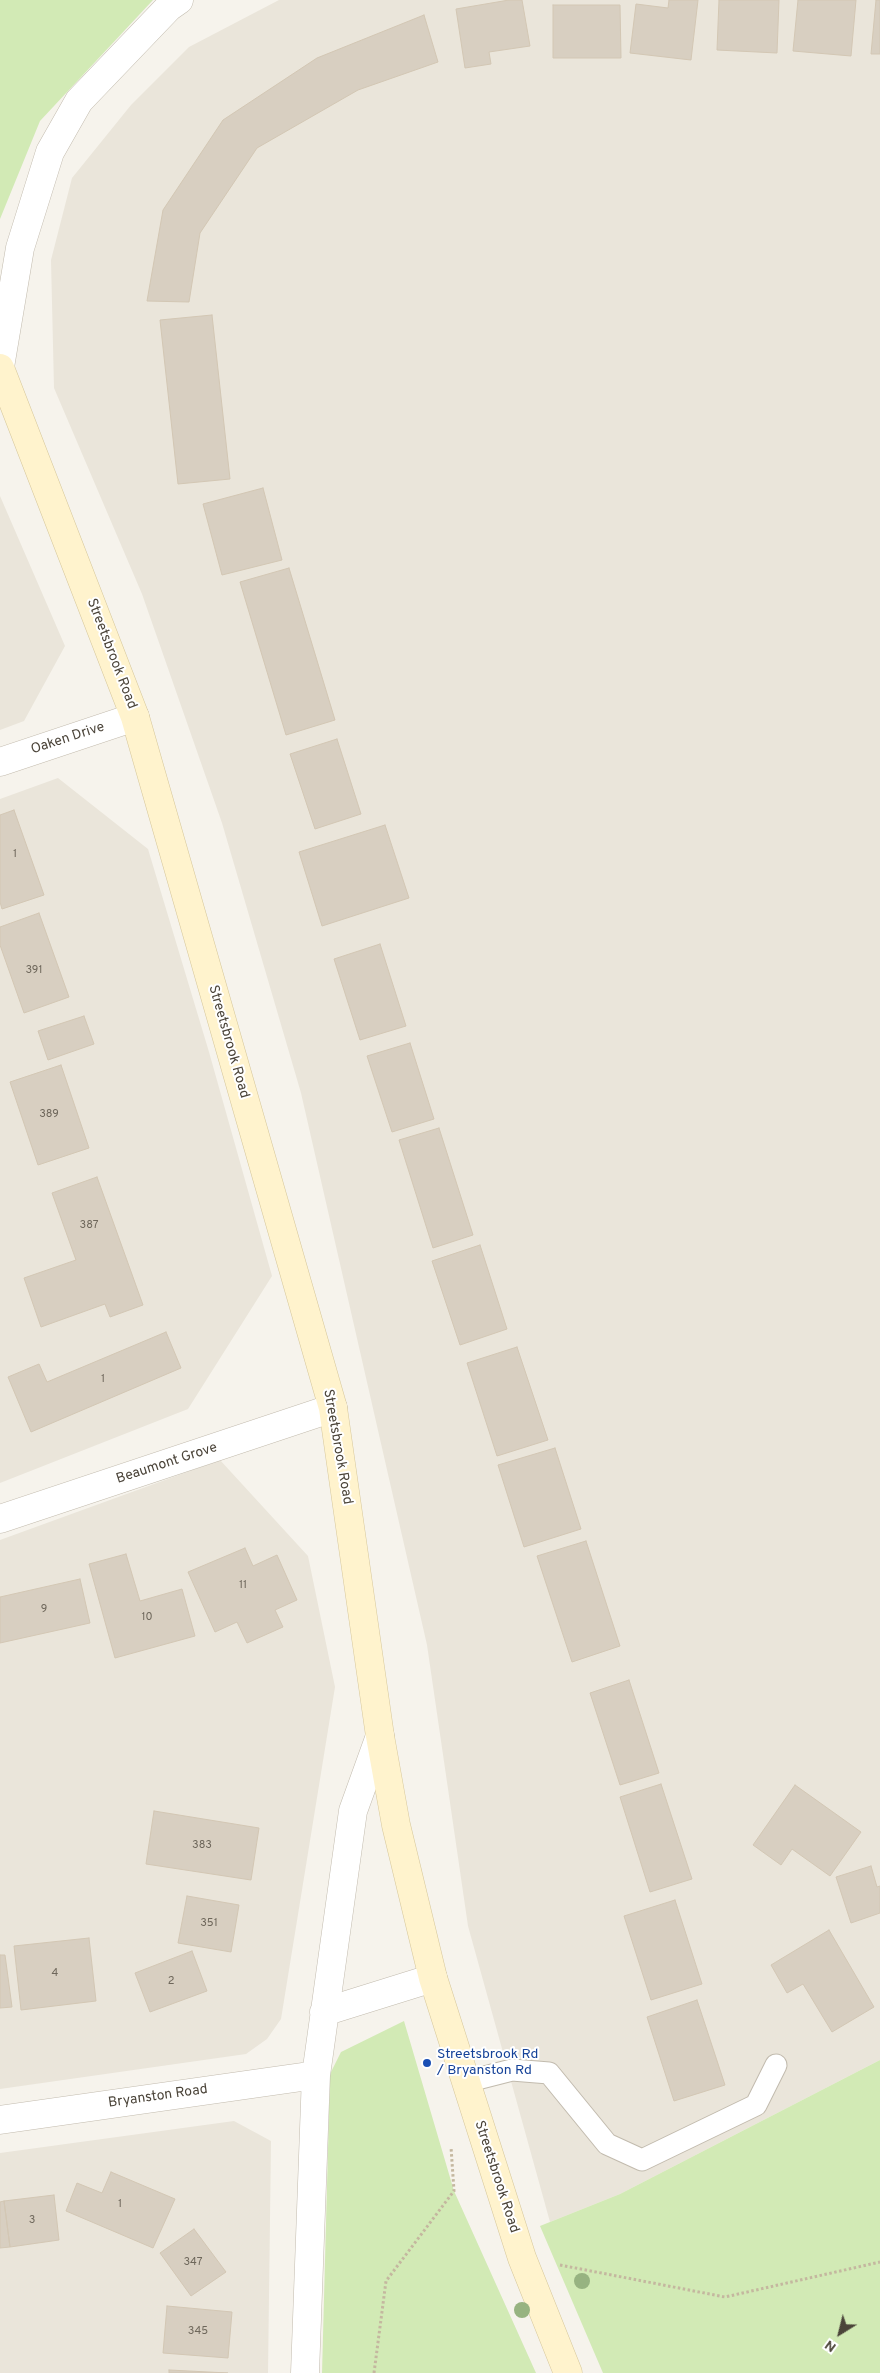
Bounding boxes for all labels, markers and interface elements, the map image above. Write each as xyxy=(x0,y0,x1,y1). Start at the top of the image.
street label: Streetsbrook Road xyxy=(82,596,140,712)
street label: Oaken Drive xyxy=(29,719,107,759)
house number: 1 xyxy=(13,848,17,862)
house number: 391 xyxy=(25,964,43,978)
street label: Streetsbrook Road xyxy=(204,984,252,1100)
house number: 389 xyxy=(39,1108,59,1122)
house number: 387 xyxy=(80,1219,98,1233)
house number: 1 xyxy=(101,1373,105,1387)
street label: Streetsbrook Road xyxy=(319,1388,355,1506)
street label: Beaumont Grove xyxy=(114,1440,220,1488)
house number: 11 xyxy=(239,1579,247,1593)
house number: 9 xyxy=(41,1603,47,1617)
house number: 10 xyxy=(141,1611,153,1625)
house number: 383 xyxy=(192,1839,212,1853)
house number: 351 xyxy=(200,1917,218,1931)
house number: 4 xyxy=(52,1967,58,1981)
house number: 2 xyxy=(168,1975,174,1989)
place label: Streetsbrook Rd / Bryanston Rd xyxy=(437,2047,538,2080)
marker: Streetsbrook Rd / Bryanston Rd xyxy=(421,2057,433,2069)
street label: Bryanston Road xyxy=(107,2082,209,2112)
street label: Streetsbrook Road xyxy=(470,2119,522,2235)
house number: 1 xyxy=(118,2198,122,2212)
house number: 3 xyxy=(29,2214,35,2228)
house number: 347 xyxy=(183,2256,203,2270)
north arrow xyxy=(815,2308,865,2358)
house number: 345 xyxy=(188,2325,208,2339)
text: N xyxy=(822,2336,840,2355)

